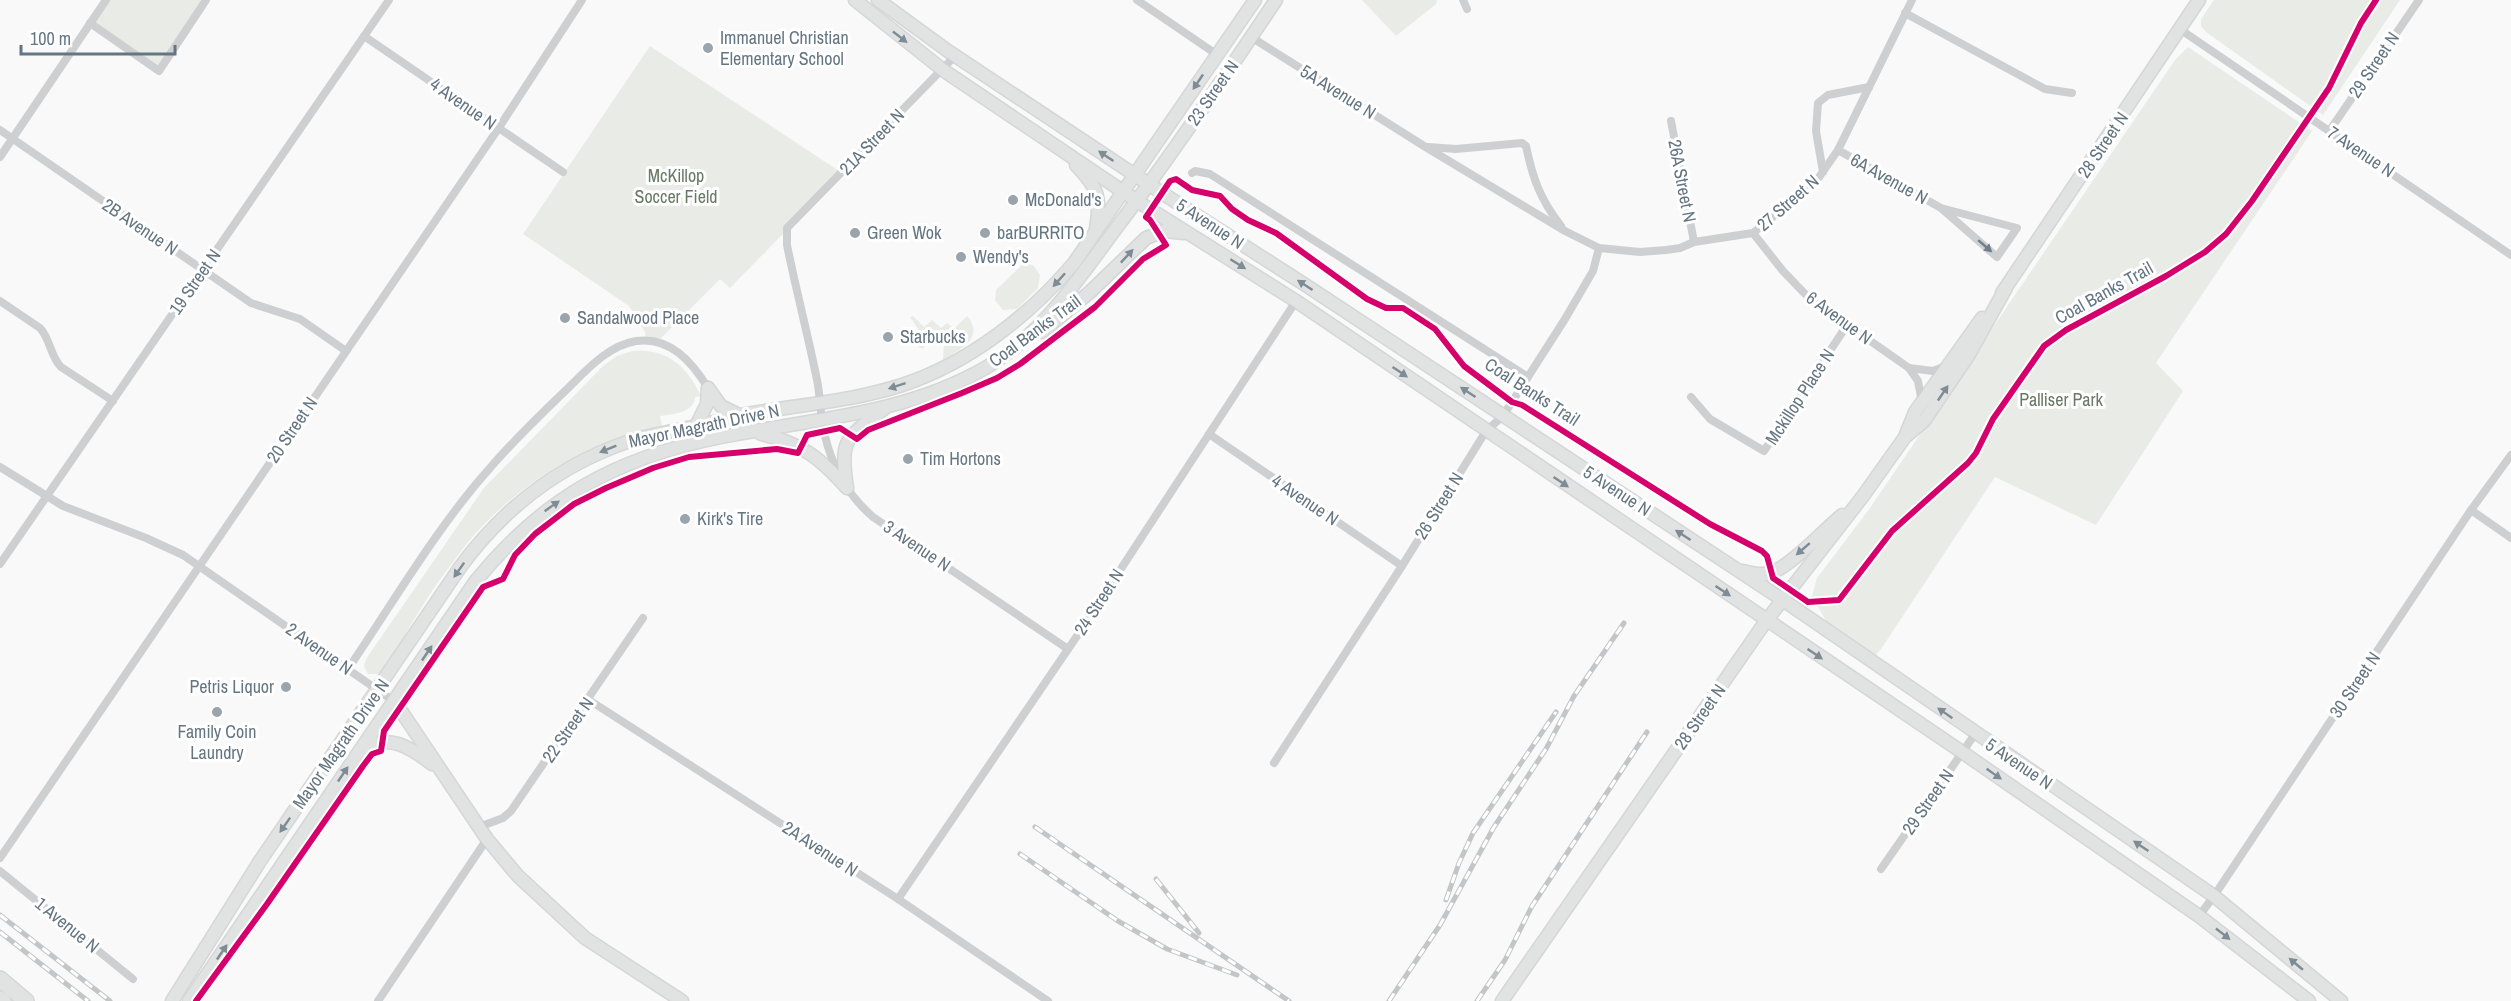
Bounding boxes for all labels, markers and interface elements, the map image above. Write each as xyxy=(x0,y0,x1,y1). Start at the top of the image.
scale bar xyxy=(21,18,176,56)
place label: Immanuel Christian Elementary School xyxy=(720,25,849,71)
text: 100 m xyxy=(30,26,71,51)
street label: 29 Street N xyxy=(2342,27,2405,103)
one-way arrow xyxy=(893,31,908,43)
marker: Immanuel Christian Elementary School xyxy=(701,41,715,55)
street label: 23 Street N xyxy=(1181,55,1244,130)
street label: 5A Avenue N xyxy=(1296,58,1381,125)
street label: 4 Avenue N xyxy=(425,72,502,136)
one-way arrow xyxy=(1192,74,1203,91)
street label: 21A Street N xyxy=(834,103,910,180)
street label: 28 Street N xyxy=(2071,107,2134,183)
street label: 7 Avenue N xyxy=(2323,120,2400,183)
street label: 26A Street N xyxy=(1662,137,1703,224)
street label: 6A Avenue N xyxy=(1846,147,1933,210)
one-way arrow xyxy=(1098,151,1114,162)
park label: McKillop Soccer Field xyxy=(635,163,717,209)
street label: 27 Street N xyxy=(1751,169,1824,237)
place label: McDonald's xyxy=(1025,187,1102,212)
street label: 2B Avenue N xyxy=(98,192,183,261)
street label: 5 Avenue N xyxy=(1172,192,1249,255)
marker: McDonald's xyxy=(1006,193,1020,207)
place label: Green Wok xyxy=(867,220,942,245)
place label: barBURRITO xyxy=(997,220,1085,245)
marker: Green Wok xyxy=(848,226,862,240)
marker: barBURRITO xyxy=(978,226,992,240)
one-way arrow xyxy=(1977,239,1992,253)
street label: 19 Street N xyxy=(163,244,226,319)
place label: Wendy's xyxy=(973,244,1029,269)
one-way arrow xyxy=(1120,249,1133,264)
marker: Wendy's xyxy=(954,250,968,264)
street label: Coal Banks Trail xyxy=(2050,255,2157,330)
one-way arrow xyxy=(1230,259,1246,270)
one-way arrow xyxy=(1052,273,1066,288)
one-way arrow xyxy=(1297,280,1313,291)
street label: 6 Avenue N xyxy=(1801,285,1877,350)
street label: Coal Banks Trail xyxy=(984,289,1086,373)
place label: Sandalwood Place xyxy=(577,305,699,330)
marker: Sandalwood Place xyxy=(558,311,572,325)
place label: Starbucks xyxy=(900,324,966,349)
marker: Starbucks xyxy=(881,330,895,344)
street label: Mckillop Place N xyxy=(1759,344,1840,450)
street label: Coal Banks Trail xyxy=(1480,352,1584,432)
one-way arrow xyxy=(1392,366,1408,378)
one-way arrow xyxy=(888,382,906,392)
one-way arrow xyxy=(1937,385,1948,401)
one-way arrow xyxy=(1459,387,1476,398)
park label: Palliser Park xyxy=(2019,387,2103,412)
street label: 20 Street N xyxy=(260,392,323,468)
street label: Mayor Magrath Drive N xyxy=(626,397,782,454)
one-way arrow xyxy=(599,444,617,454)
place label: Tim Hortons xyxy=(920,446,1001,471)
marker: Tim Hortons xyxy=(901,452,915,466)
street label: 5 Avenue N xyxy=(1579,459,1656,522)
street label: 26 Street N xyxy=(1408,467,1469,544)
street label: 4 Avenue N xyxy=(1267,468,1344,531)
one-way arrow xyxy=(1553,476,1569,488)
one-way arrow xyxy=(544,500,560,512)
place label: Kirk's Tire xyxy=(697,506,763,531)
marker: Kirk's Tire xyxy=(678,512,692,526)
street label: 3 Avenue N xyxy=(879,514,956,577)
one-way arrow xyxy=(1675,529,1691,540)
one-way arrow xyxy=(1796,542,1811,556)
one-way arrow xyxy=(454,562,465,578)
street label: 24 Street N xyxy=(1068,564,1129,640)
one-way arrow xyxy=(1714,586,1731,597)
street label: 2 Avenue N xyxy=(281,617,358,681)
one-way arrow xyxy=(421,646,433,662)
street label: 30 Street N xyxy=(2323,647,2386,723)
one-way arrow xyxy=(1807,648,1823,659)
place label: Petris Liquor xyxy=(189,674,274,699)
street label: Mayor Magrath Drive N xyxy=(286,674,395,814)
street label: 28 Street N xyxy=(1668,679,1731,754)
marker: Petris Liquor xyxy=(279,680,293,694)
street label: 22 Street N xyxy=(536,692,599,767)
marker: Family Coin Laundry xyxy=(210,705,224,719)
one-way arrow xyxy=(1937,707,1953,719)
place label: Family Coin Laundry xyxy=(178,719,256,765)
street label: 5 Avenue N xyxy=(1981,732,2058,795)
street label: 29 Street N xyxy=(1896,764,1959,839)
one-way arrow xyxy=(337,766,349,782)
one-way arrow xyxy=(1986,768,2002,780)
street label: 2A Avenue N xyxy=(778,815,863,882)
one-way arrow xyxy=(280,817,291,833)
one-way arrow xyxy=(2133,840,2149,852)
street label: 1 Avenue N xyxy=(30,891,105,958)
one-way arrow xyxy=(2215,928,2231,941)
one-way arrow xyxy=(216,945,228,961)
one-way arrow xyxy=(2289,958,2304,971)

